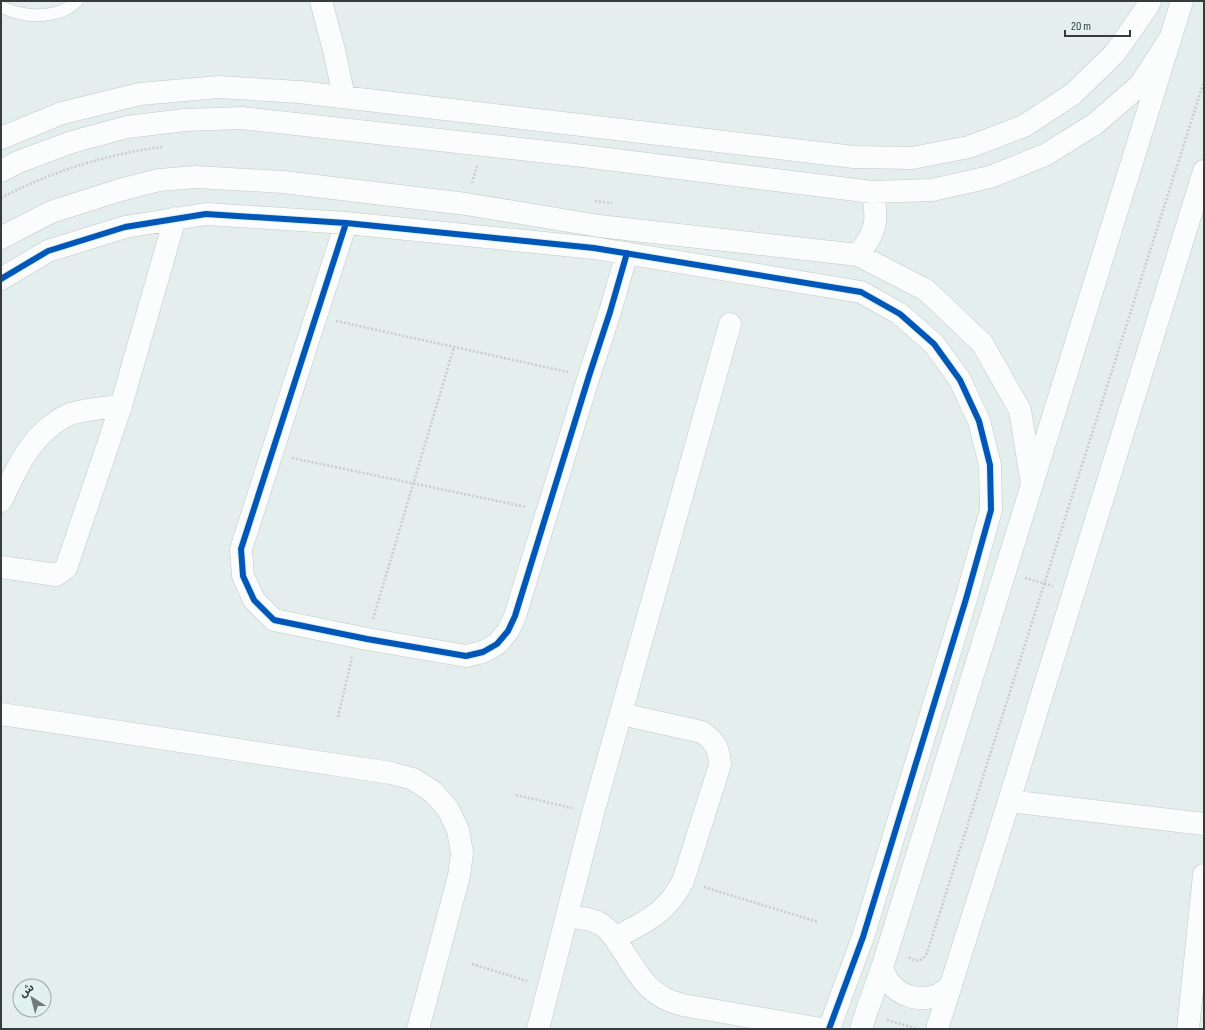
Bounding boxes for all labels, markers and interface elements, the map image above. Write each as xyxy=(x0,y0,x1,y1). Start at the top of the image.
scale bar xyxy=(1065,12,1130,38)
text: 20 m xyxy=(1071,19,1091,34)
north arrow xyxy=(12,978,52,1018)
text: ش xyxy=(16,981,36,1000)

